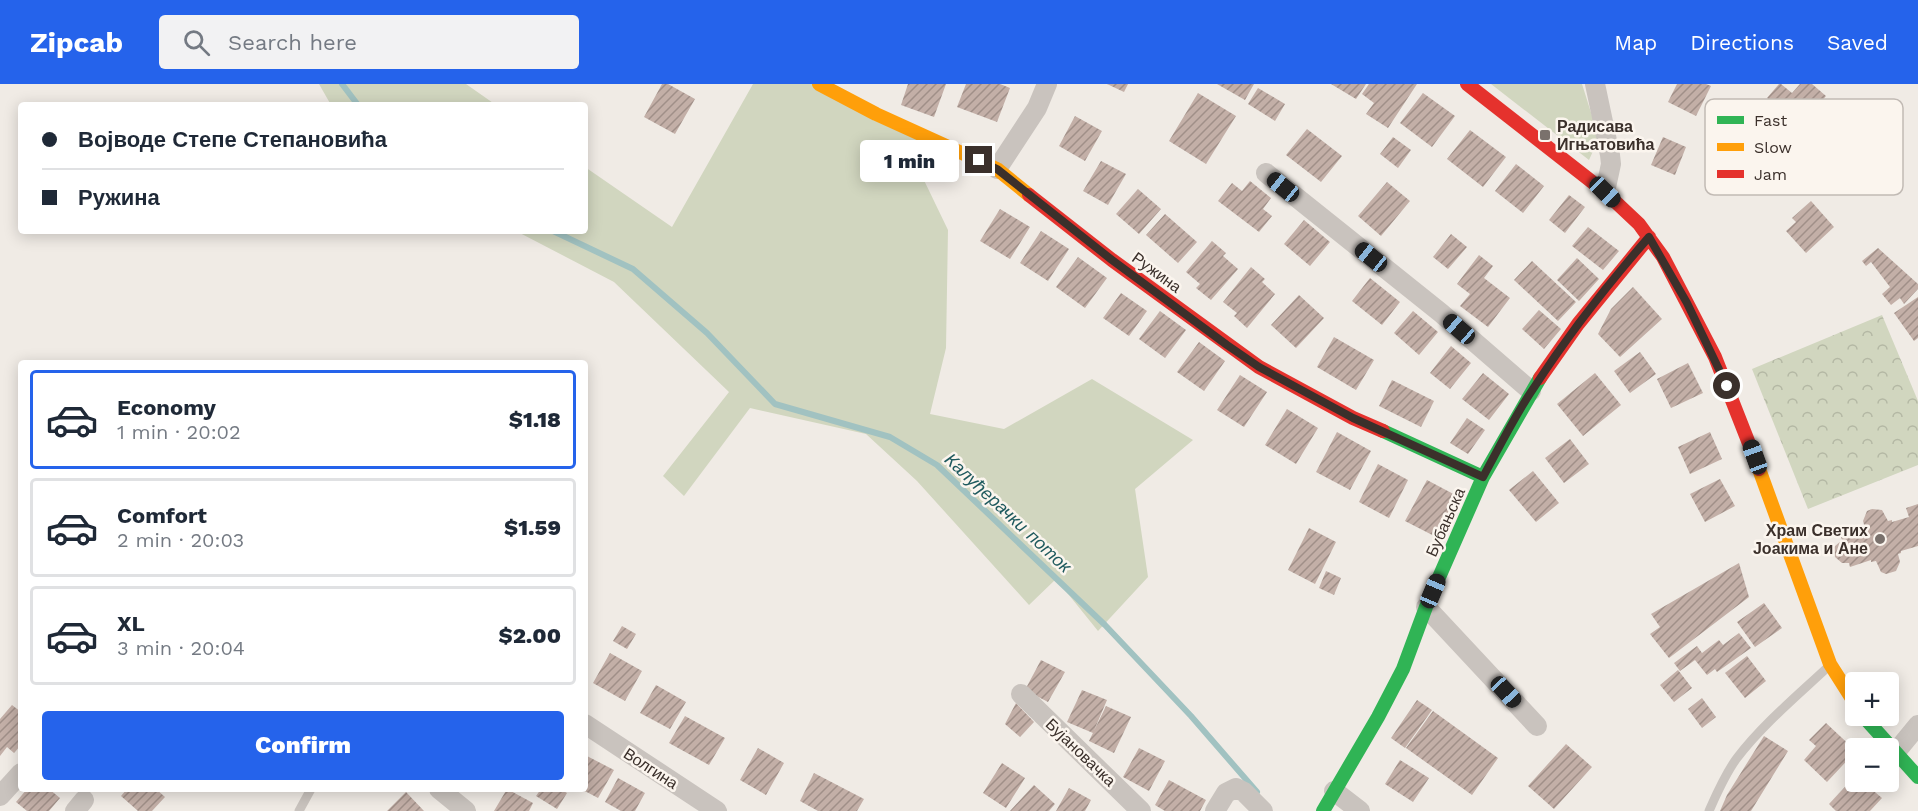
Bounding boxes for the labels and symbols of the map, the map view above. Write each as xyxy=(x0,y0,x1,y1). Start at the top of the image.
legend xyxy=(1705,99,1903,195)
text: Fast xyxy=(1754,111,1787,130)
place label: Радисава Игњатовића xyxy=(1557,117,1654,154)
marker: Радисава Игњатовића xyxy=(1538,128,1552,142)
text: Slow xyxy=(1754,138,1792,157)
callout: 1 min xyxy=(859,139,958,181)
route end xyxy=(965,146,992,173)
text: Jam xyxy=(1754,165,1787,184)
car xyxy=(1263,169,1303,205)
car xyxy=(1586,173,1624,211)
car xyxy=(1351,239,1391,275)
street label: Ружина xyxy=(1128,248,1185,297)
car xyxy=(1440,310,1478,348)
route start xyxy=(1713,372,1740,399)
car xyxy=(1740,437,1770,477)
water label: Калуђерачки поток xyxy=(941,449,1077,578)
street label: Бубањска xyxy=(1422,485,1469,560)
place label: Храм Светих Јоакима и Ане xyxy=(1753,521,1868,558)
marker: Храм Светих Јоакима и Ане xyxy=(1873,532,1887,546)
car xyxy=(1418,571,1448,611)
car xyxy=(1487,673,1525,711)
street label: Бујановачка xyxy=(1042,714,1120,790)
street label: Волгина xyxy=(620,744,682,793)

